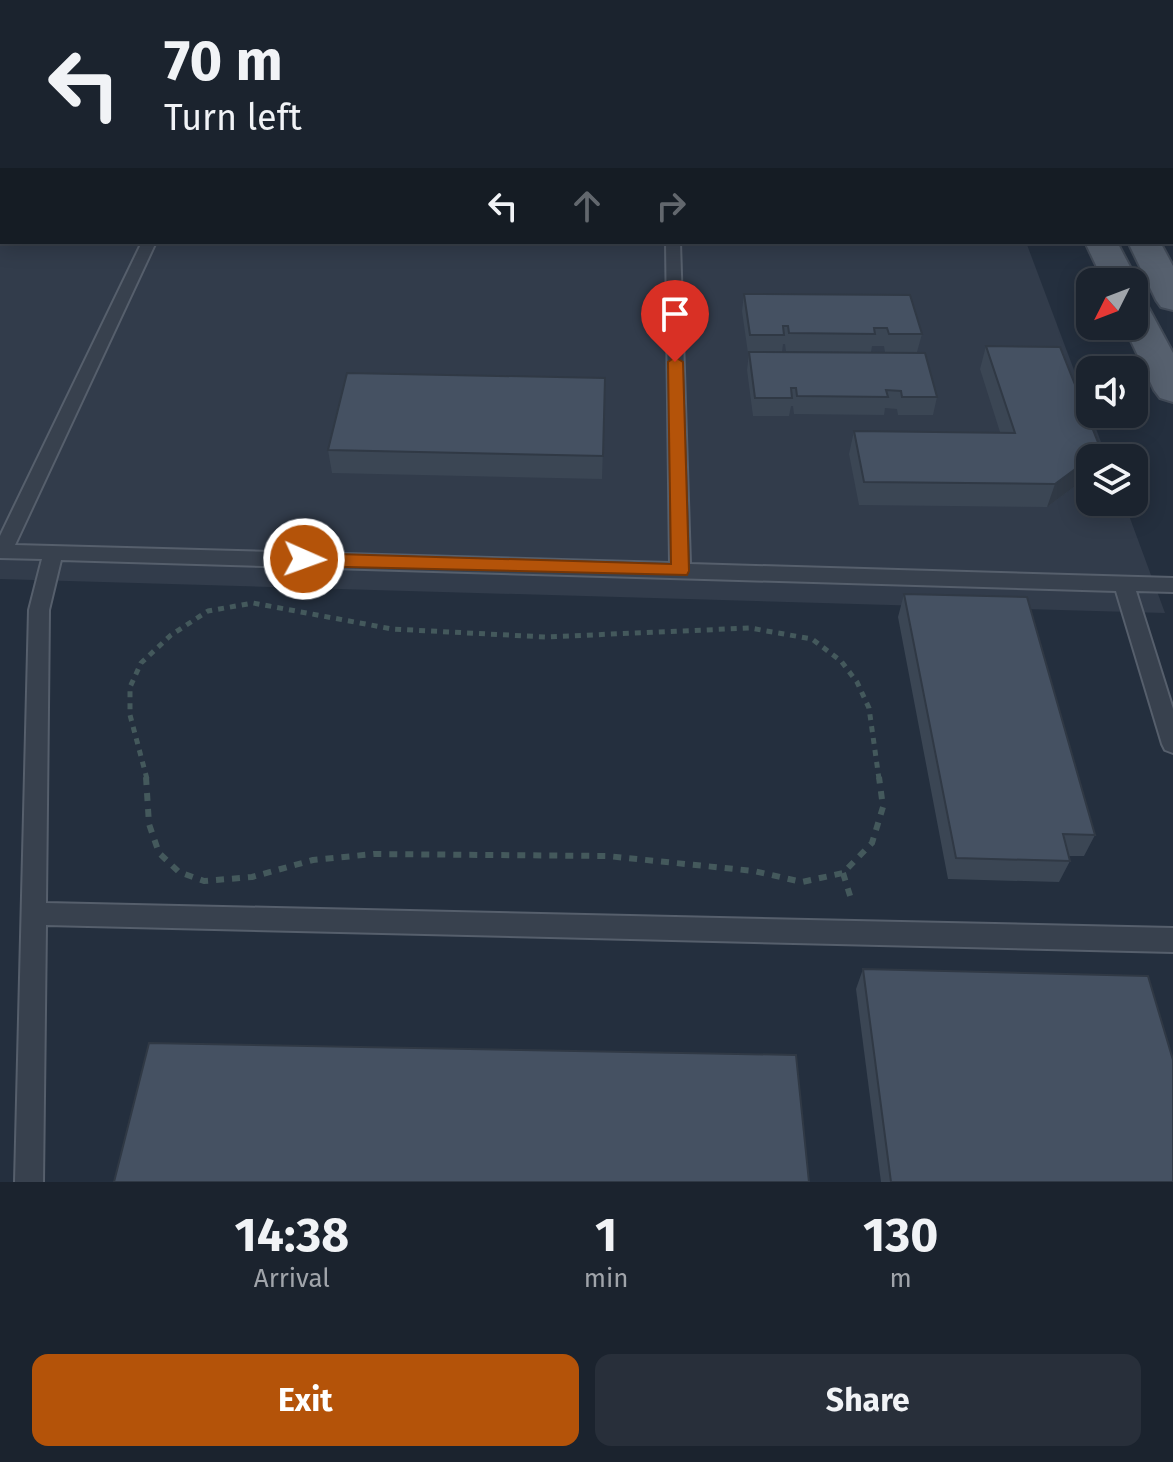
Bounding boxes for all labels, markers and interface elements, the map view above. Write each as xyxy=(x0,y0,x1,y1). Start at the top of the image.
text: 70 m xyxy=(164,28,283,95)
icon: left xyxy=(32,32,136,136)
text: Turn left xyxy=(164,96,302,140)
icon: left xyxy=(481,184,525,228)
icon: ahead xyxy=(565,184,609,228)
icon: right xyxy=(649,184,693,228)
north arrow xyxy=(1076,268,1148,340)
map controls xyxy=(1076,268,1148,516)
pin xyxy=(641,280,709,362)
icon: arrive xyxy=(653,292,697,336)
button: sound xyxy=(1076,356,1148,428)
button: layers xyxy=(1076,444,1148,516)
position arrow xyxy=(262,517,346,601)
text: 14:38 xyxy=(235,1206,349,1264)
text: 1 xyxy=(595,1206,617,1264)
text: 130 xyxy=(863,1206,938,1264)
text: Arrival xyxy=(254,1263,330,1294)
text: min xyxy=(584,1263,629,1294)
text: m xyxy=(890,1263,912,1294)
button: Exit xyxy=(32,1354,579,1446)
button: Share xyxy=(595,1354,1141,1446)

